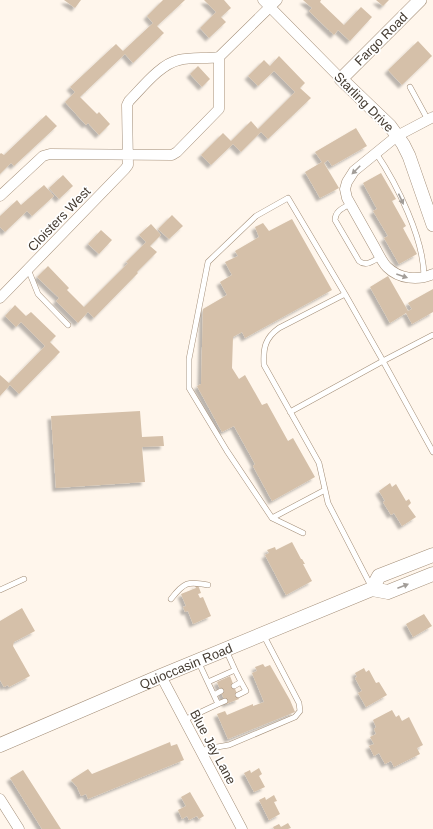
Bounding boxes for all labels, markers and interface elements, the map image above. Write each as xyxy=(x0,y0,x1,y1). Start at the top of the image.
street label: Fargo Road xyxy=(351,9,411,69)
street label: Starling Drive xyxy=(331,69,397,135)
one-way arrow xyxy=(351,165,361,174)
street label: Cloisters West xyxy=(25,183,94,254)
one-way arrow xyxy=(398,194,404,205)
one-way arrow xyxy=(397,273,409,279)
one-way arrow xyxy=(397,582,409,588)
street label: Quioccasin Road xyxy=(137,640,234,692)
street label: Blue Jay Lane xyxy=(187,707,239,787)

